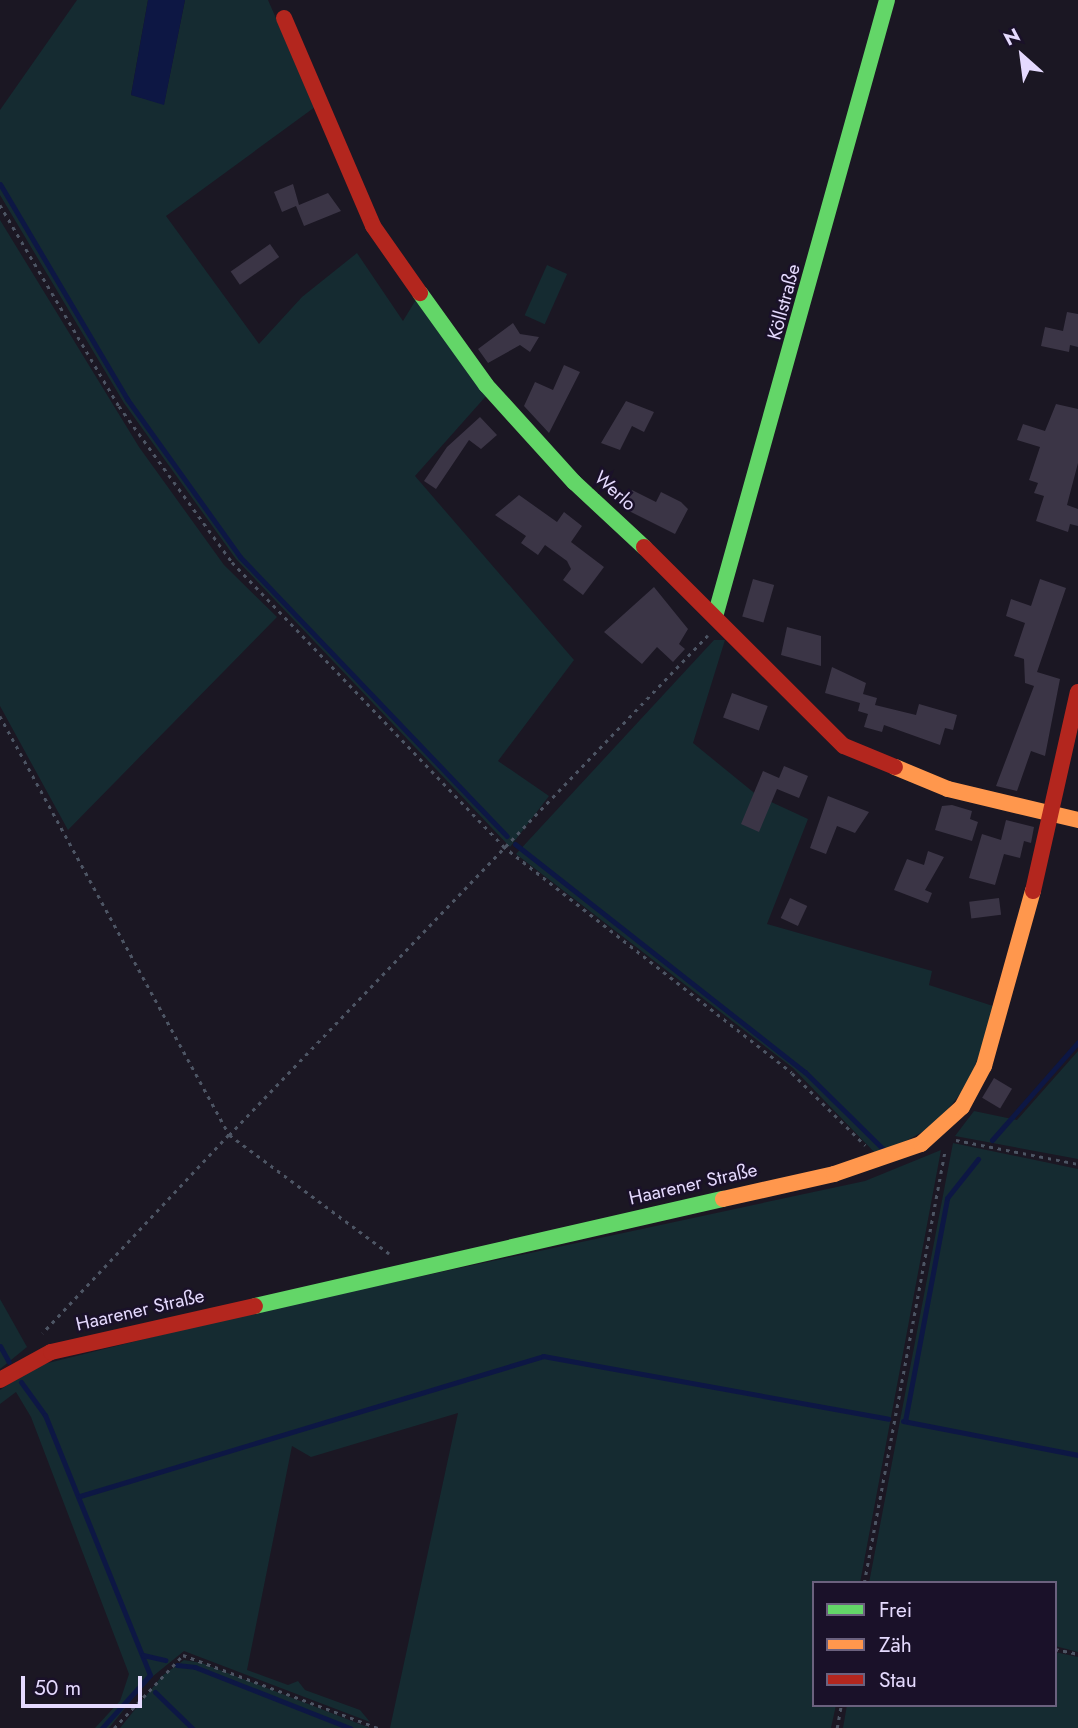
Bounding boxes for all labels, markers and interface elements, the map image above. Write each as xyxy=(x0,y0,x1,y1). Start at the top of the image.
north arrow xyxy=(987,21,1057,91)
text: N xyxy=(999,22,1025,52)
street label: Köllstraße xyxy=(763,262,805,342)
street label: Werlo xyxy=(589,466,641,516)
street label: Haarener Straße xyxy=(627,1158,759,1210)
street label: Haarener Straße xyxy=(74,1284,206,1336)
legend xyxy=(812,1581,1057,1707)
text: Frei xyxy=(879,1595,912,1625)
text: Zäh xyxy=(879,1630,912,1660)
scale bar xyxy=(24,1662,145,1706)
text: Stau xyxy=(879,1665,917,1695)
text: 50 m xyxy=(34,1673,81,1703)

